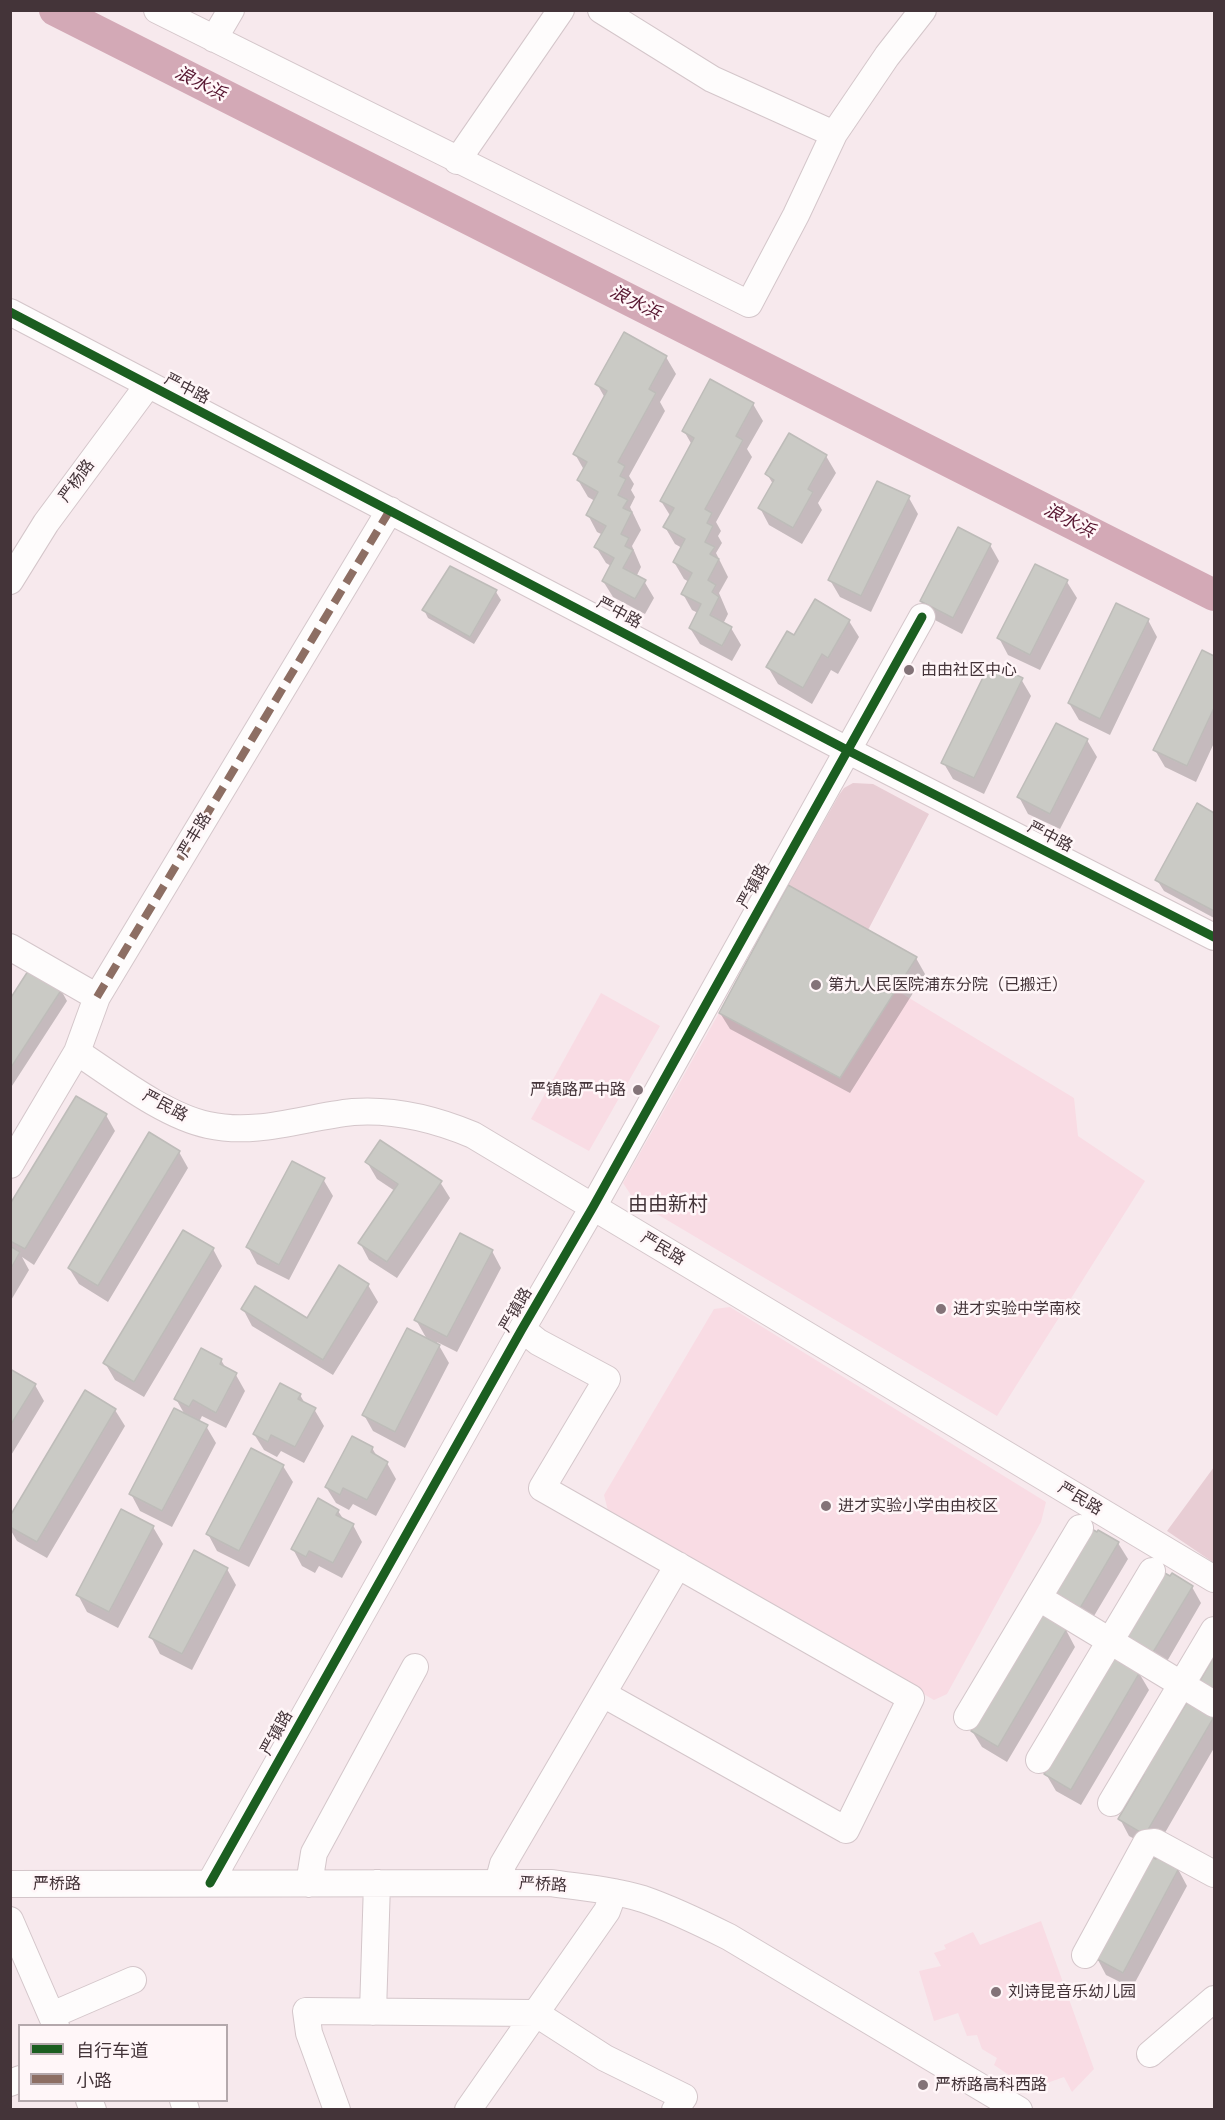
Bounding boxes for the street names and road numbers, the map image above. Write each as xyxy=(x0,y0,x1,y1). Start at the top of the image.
street label: 严中路 xyxy=(161,370,213,408)
street label: 严杨路 xyxy=(55,456,99,506)
street label: 严中路 xyxy=(593,593,645,633)
street label: 严丰路 xyxy=(174,809,216,861)
street label: 严中路 xyxy=(1024,818,1076,856)
street label: 严镇路 xyxy=(734,860,774,912)
street label: 严民路 xyxy=(139,1086,191,1126)
street label: 严民路 xyxy=(637,1228,689,1270)
street label: 严镇路 xyxy=(496,1284,536,1336)
street label: 严民路 xyxy=(1054,1478,1106,1520)
street label: 严镇路 xyxy=(257,1707,297,1759)
street label: 严桥路 xyxy=(33,1874,81,1894)
street label: 严桥路 xyxy=(519,1874,567,1896)

